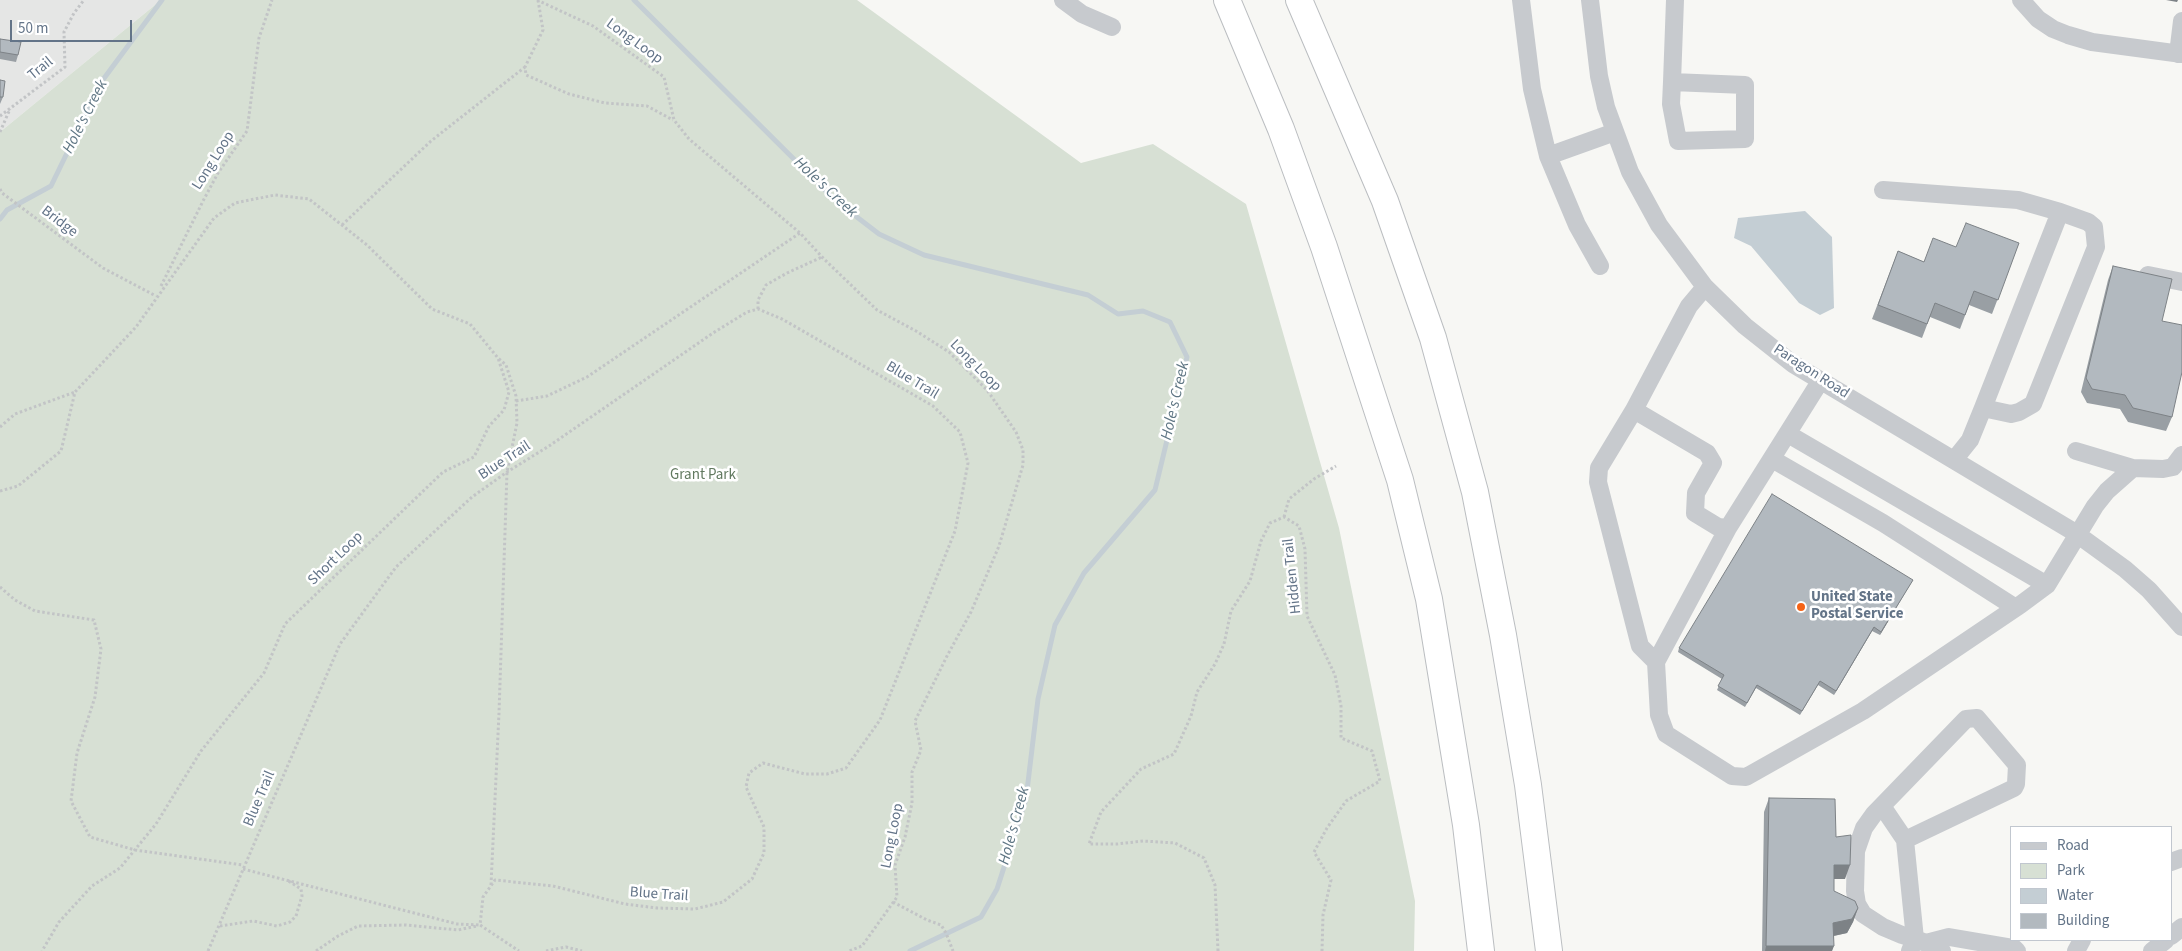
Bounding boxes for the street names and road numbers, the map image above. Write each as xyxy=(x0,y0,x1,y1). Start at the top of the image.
street label: Long Loop xyxy=(602,15,666,69)
street label: Trail xyxy=(25,53,57,85)
street label: Long Loop xyxy=(189,128,239,194)
street label: Bridge xyxy=(37,203,81,241)
street label: Long Loop xyxy=(945,336,1005,396)
street label: Paragon Road xyxy=(1770,341,1852,403)
street label: Blue Trail xyxy=(882,358,942,404)
street label: Blue Trail xyxy=(476,438,534,484)
street label: Short Loop xyxy=(305,528,367,590)
street label: Hidden Trail xyxy=(1280,537,1306,615)
street label: Blue Trail xyxy=(240,769,280,829)
street label: Long Loop xyxy=(878,802,908,870)
street label: Blue Trail xyxy=(629,884,689,906)

